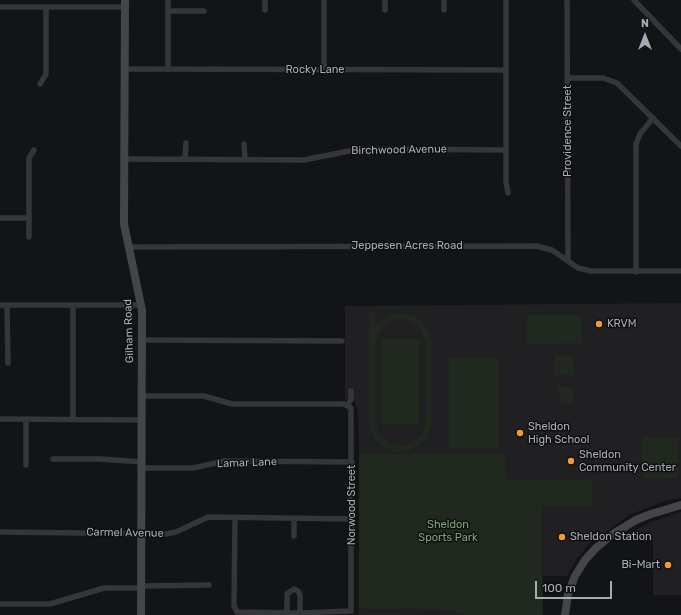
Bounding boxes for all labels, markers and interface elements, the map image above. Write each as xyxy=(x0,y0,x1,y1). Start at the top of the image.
north arrow xyxy=(625,16,665,56)
text: N xyxy=(641,17,649,30)
street label: Rocky Lane xyxy=(285,63,345,77)
street label: Providence Street xyxy=(561,85,575,177)
street label: Birchwood Avenue xyxy=(351,143,447,157)
street label: Jeppesen Acres Road xyxy=(351,239,463,253)
street label: Gilham Road xyxy=(121,299,137,363)
place label: KRVM xyxy=(607,317,637,331)
marker: KRVM xyxy=(594,319,604,329)
place label: Sheldon High School xyxy=(528,420,589,446)
marker: Sheldon High School xyxy=(515,428,525,438)
place label: Sheldon Community Center xyxy=(579,448,676,474)
street label: Lamar Lane xyxy=(217,455,277,471)
marker: Sheldon Community Center xyxy=(566,456,576,466)
street label: Norwood Street xyxy=(345,465,359,545)
park label: Sheldon Sports Park xyxy=(418,518,478,544)
street label: Carmel Avenue xyxy=(86,526,164,540)
place label: Sheldon Station xyxy=(570,530,652,544)
marker: Sheldon Station xyxy=(557,532,567,542)
place label: Bi-Mart xyxy=(621,558,660,572)
marker: Bi-Mart xyxy=(663,560,673,570)
scale bar xyxy=(537,573,614,599)
text: 100 m xyxy=(542,581,576,595)

